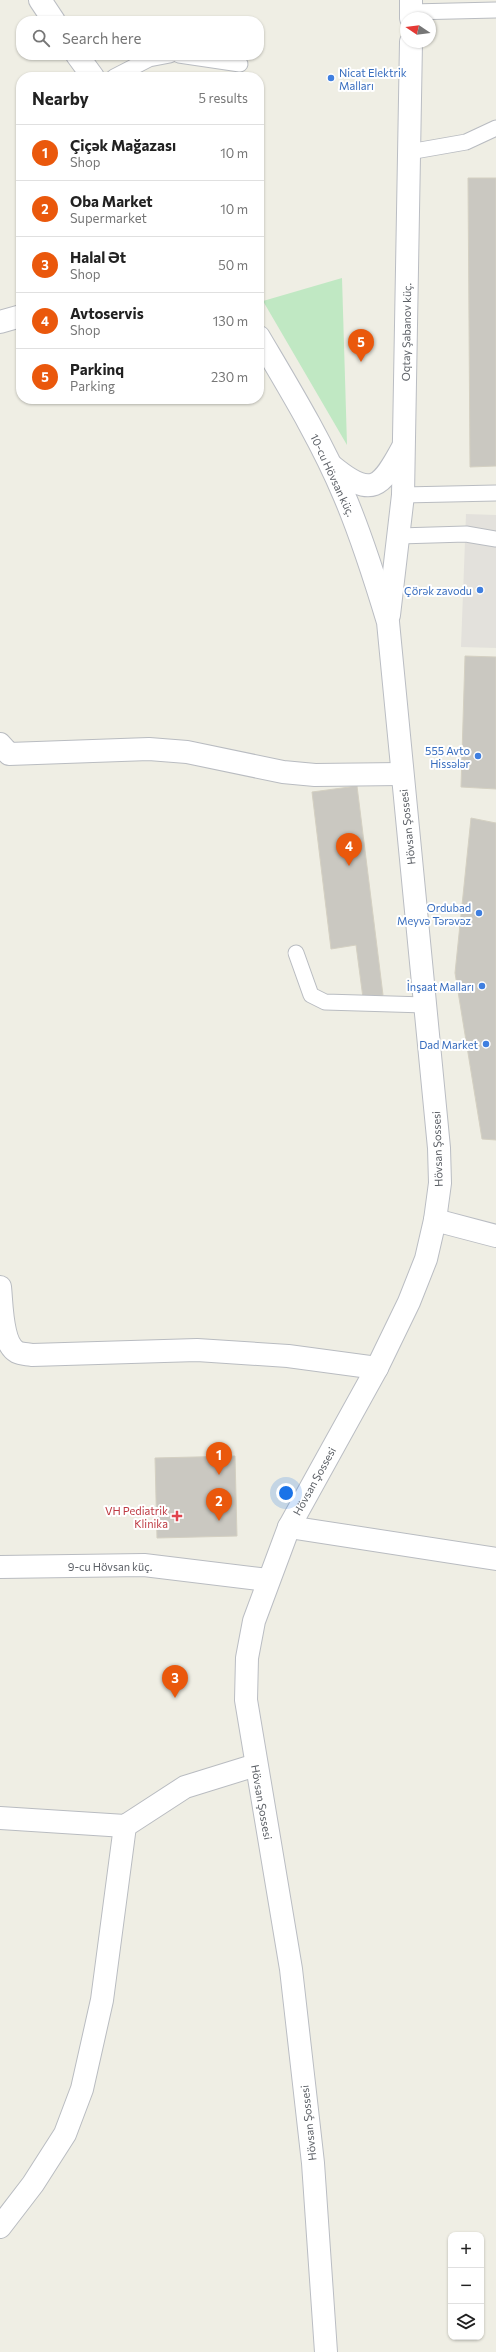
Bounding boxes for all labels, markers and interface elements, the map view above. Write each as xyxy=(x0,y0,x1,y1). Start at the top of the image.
north arrow xyxy=(400,12,436,48)
search box xyxy=(16,16,264,60)
icon: search xyxy=(30,27,52,49)
text: Search here xyxy=(62,29,141,47)
place label: Nicat Elektrik Malları xyxy=(339,66,407,92)
marker: Nicat Elektrik Malları xyxy=(326,73,336,83)
text: Nearby xyxy=(32,88,89,109)
text: 5 results xyxy=(198,90,248,106)
text: Çiçək Mağazası xyxy=(70,136,176,154)
text: 1 xyxy=(42,145,48,161)
text: 10 m xyxy=(220,145,248,161)
text: Shop xyxy=(70,154,101,170)
text: Oba Market xyxy=(70,192,153,210)
text: 2 xyxy=(41,201,49,217)
text: 10 m xyxy=(220,201,248,217)
text: Supermarket xyxy=(70,210,147,226)
text: Halal Ət xyxy=(70,248,126,266)
text: 3 xyxy=(41,257,49,273)
text: 50 m xyxy=(218,257,248,273)
text: Shop xyxy=(70,266,101,282)
street label: Oqtay Şabanov küç. xyxy=(399,282,413,381)
text: Avtoservis xyxy=(70,304,144,322)
text: 4 xyxy=(41,313,49,329)
text: 130 m xyxy=(213,313,248,329)
text: Shop xyxy=(70,322,101,338)
pin: 5 xyxy=(348,329,374,362)
text: Parkinq xyxy=(70,360,124,378)
text: 5 xyxy=(41,369,49,385)
text: 230 m xyxy=(211,369,248,385)
text: Parking xyxy=(70,378,115,394)
street label: 10-cu Hövsan küç. xyxy=(308,432,358,519)
place label: Çörək zavodu xyxy=(404,584,472,597)
marker: Çörək zavodu xyxy=(475,585,485,595)
place label: 555 Avto Hissələr xyxy=(425,744,471,770)
marker: 555 Avto Hissələr xyxy=(473,751,483,761)
street label: Hövsan Şossesi xyxy=(397,788,417,865)
pin: 4 xyxy=(336,833,362,866)
place label: Ordubad Meyvə Tərəvəz xyxy=(397,901,472,927)
marker: Ordubad Meyvə Tərəvəz xyxy=(474,908,484,918)
place label: İnşaat Malları xyxy=(407,979,474,993)
marker: İnşaat Malları xyxy=(477,981,487,991)
place label: Dad Market xyxy=(419,1038,478,1051)
marker: Dad Market xyxy=(481,1039,491,1049)
street label: Hövsan Şossesi xyxy=(429,1111,445,1187)
pin: 1 xyxy=(206,1442,232,1475)
street label: Hövsan Şossesi xyxy=(290,1445,338,1517)
your location xyxy=(276,1483,296,1503)
pin: 2 xyxy=(206,1488,232,1521)
place label: VH Pediatrik Klinika xyxy=(105,1504,168,1530)
marker: VH Pediatrik Klinika xyxy=(171,1510,183,1522)
street label: 9-cu Hövsan küç. xyxy=(68,1560,153,1573)
pin: 3 xyxy=(162,1665,188,1698)
street label: Hövsan Şossesi xyxy=(249,1763,275,1841)
street label: Hövsan Şossesi xyxy=(298,2084,318,2161)
map controls xyxy=(448,2232,484,2340)
button: + xyxy=(448,2232,484,2268)
button: − xyxy=(448,2268,484,2304)
button: layers xyxy=(448,2304,484,2340)

